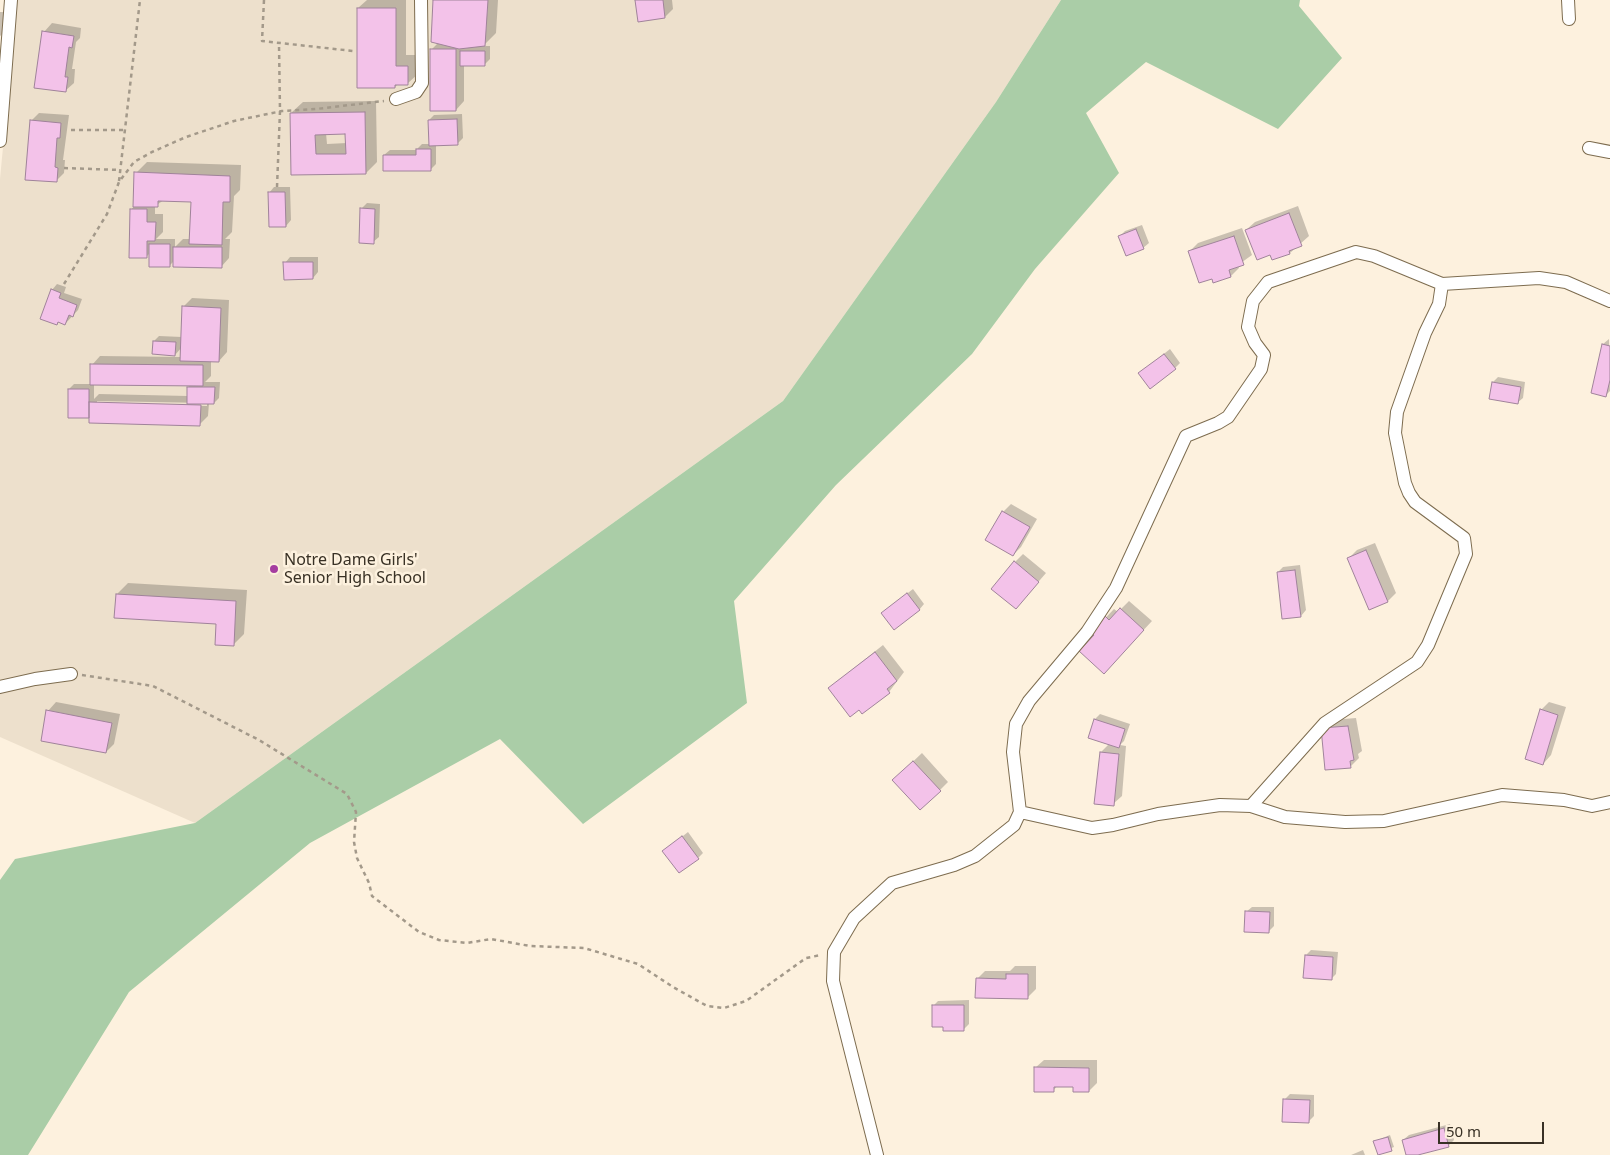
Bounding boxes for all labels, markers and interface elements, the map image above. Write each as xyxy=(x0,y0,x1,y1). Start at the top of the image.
place label: Notre Dame Girls' Senior High School xyxy=(284,550,426,588)
marker: Notre Dame Girls' Senior High School xyxy=(268,563,280,575)
scale bar xyxy=(1440,1112,1546,1144)
text: 50 m xyxy=(1446,1121,1481,1141)

